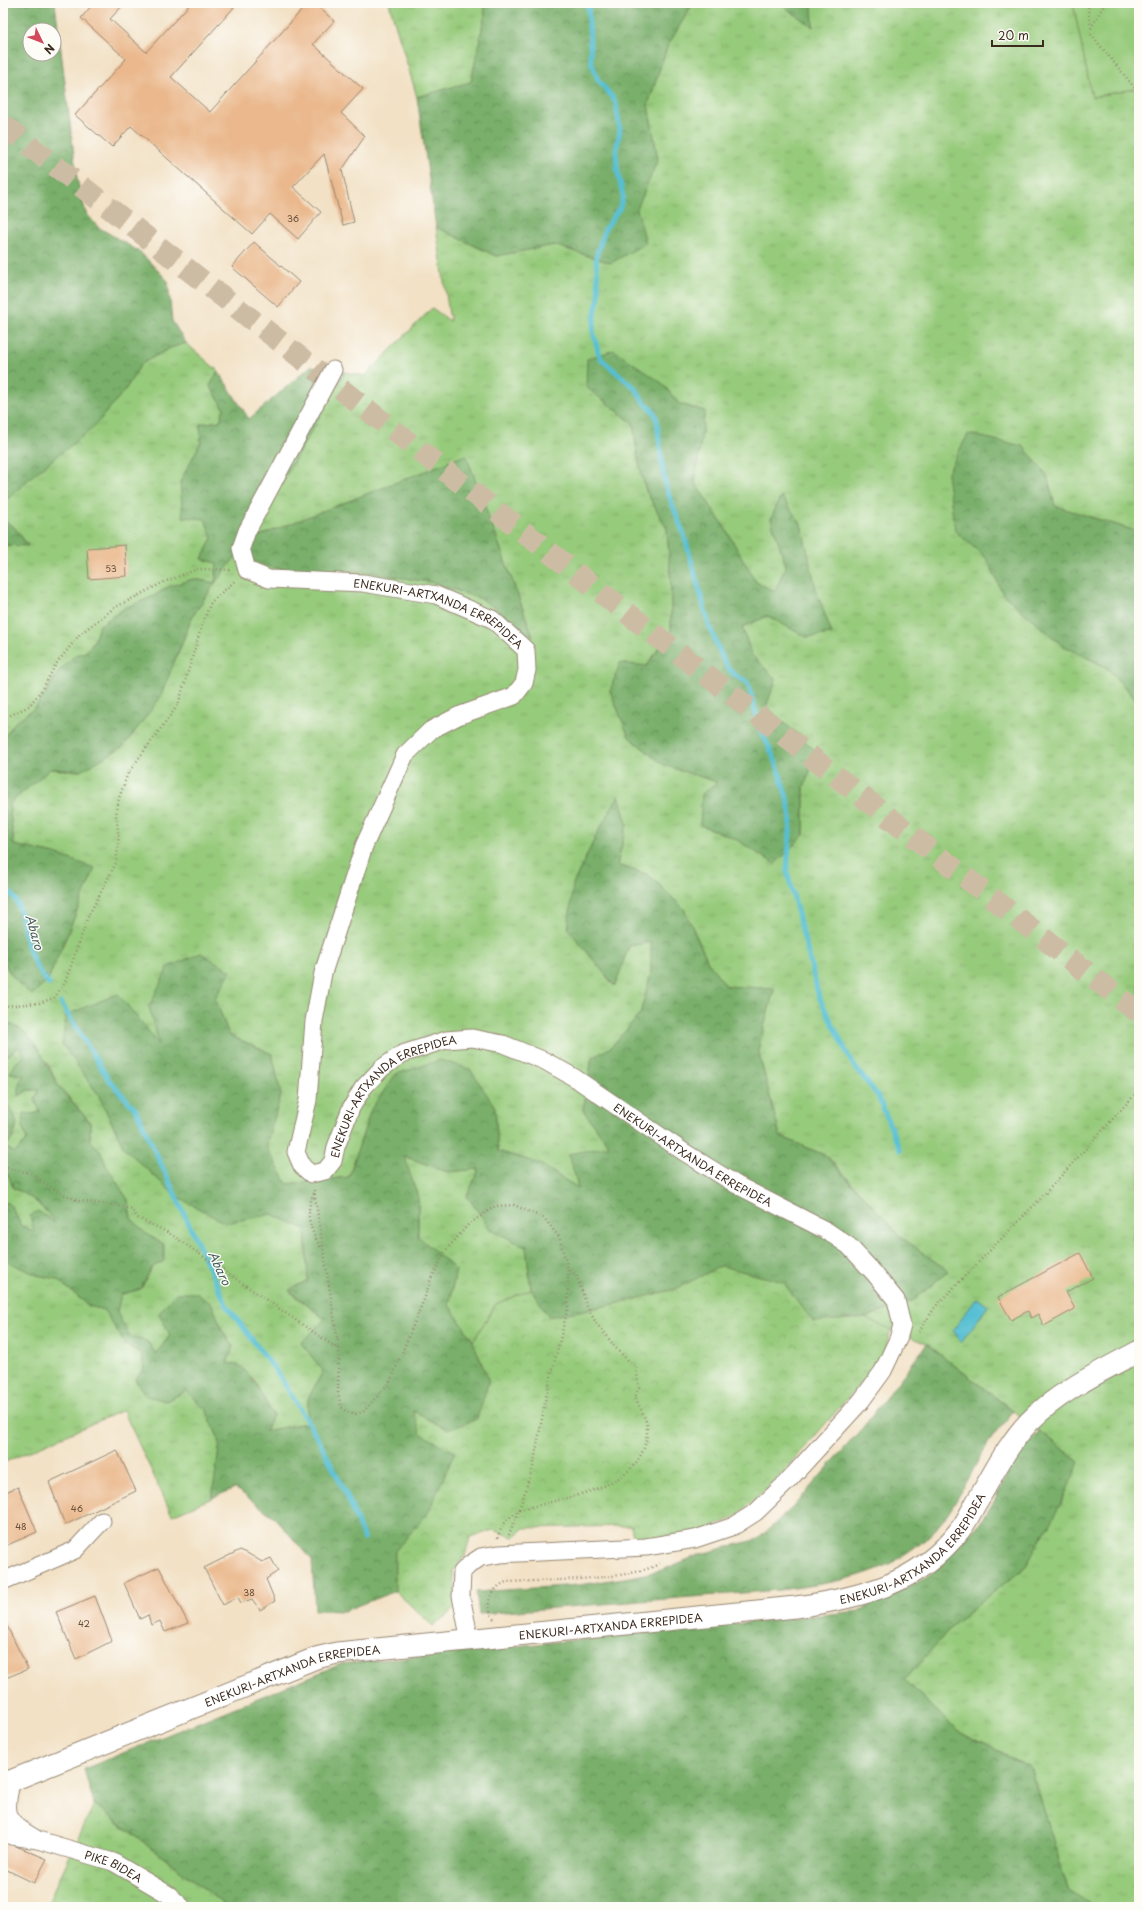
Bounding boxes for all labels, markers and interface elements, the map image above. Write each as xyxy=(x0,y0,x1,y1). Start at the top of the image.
north arrow xyxy=(22,22,62,62)
scale bar xyxy=(992,22,1043,48)
text: 20 m xyxy=(998,26,1029,44)
text: N xyxy=(40,40,59,58)
house number: 36 xyxy=(287,211,299,225)
house number: 53 xyxy=(105,561,117,575)
street label: ENEKURI-ARTXANDA ERREPIDEA xyxy=(353,574,528,653)
water label: Abaro xyxy=(21,912,49,953)
street label: ENEKURI-ARTXANDA ERREPIDEA xyxy=(325,1031,458,1159)
street label: ENEKURI-ARTXANDA ERREPIDEA xyxy=(611,1098,776,1211)
water label: Abaro xyxy=(204,1248,236,1289)
street label: ENEKURI-ARTXANDA ERREPIDEA xyxy=(838,1489,989,1608)
house number: 46 xyxy=(71,1501,83,1515)
house number: 48 xyxy=(15,1519,27,1533)
house number: 38 xyxy=(243,1585,255,1599)
street label: ENEKURI-ARTXANDA ERREPIDEA xyxy=(518,1608,704,1643)
house number: 42 xyxy=(78,1616,90,1630)
street label: ENEKURI-ARTXANDA ERREPIDEA xyxy=(202,1640,381,1711)
street label: PIKE BIDEA xyxy=(83,1846,146,1886)

